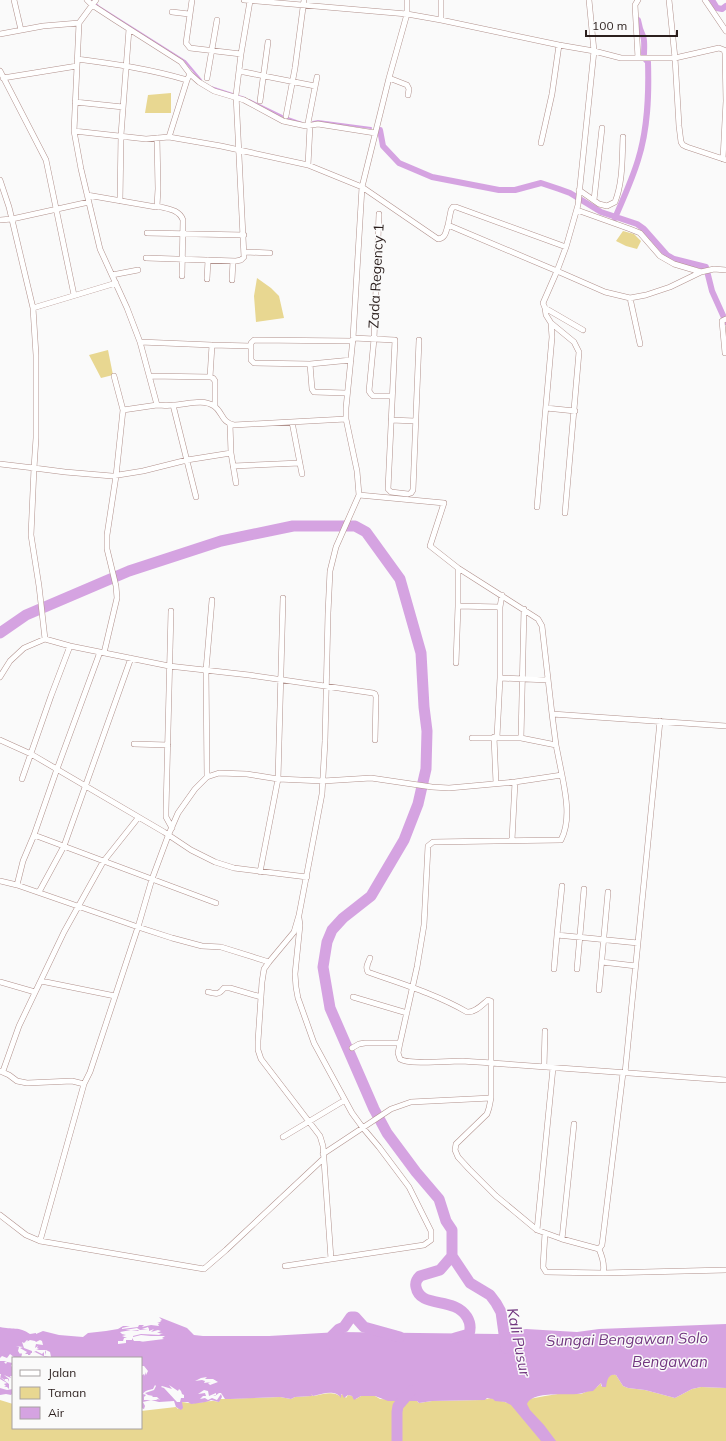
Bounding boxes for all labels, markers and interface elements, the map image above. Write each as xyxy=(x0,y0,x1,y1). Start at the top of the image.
scale bar xyxy=(586,12,677,38)
text: 100 m xyxy=(592,18,627,33)
street label: Zada Regency 1 xyxy=(364,223,388,329)
water label: Kali Pusur xyxy=(503,1306,535,1378)
water label: Sungai Bengawan Solo xyxy=(546,1328,709,1350)
water label: Bengawan xyxy=(632,1352,708,1371)
legend xyxy=(12,1357,142,1429)
text: Jalan xyxy=(48,1365,76,1380)
text: Taman xyxy=(48,1385,86,1400)
text: Air xyxy=(48,1405,65,1420)

